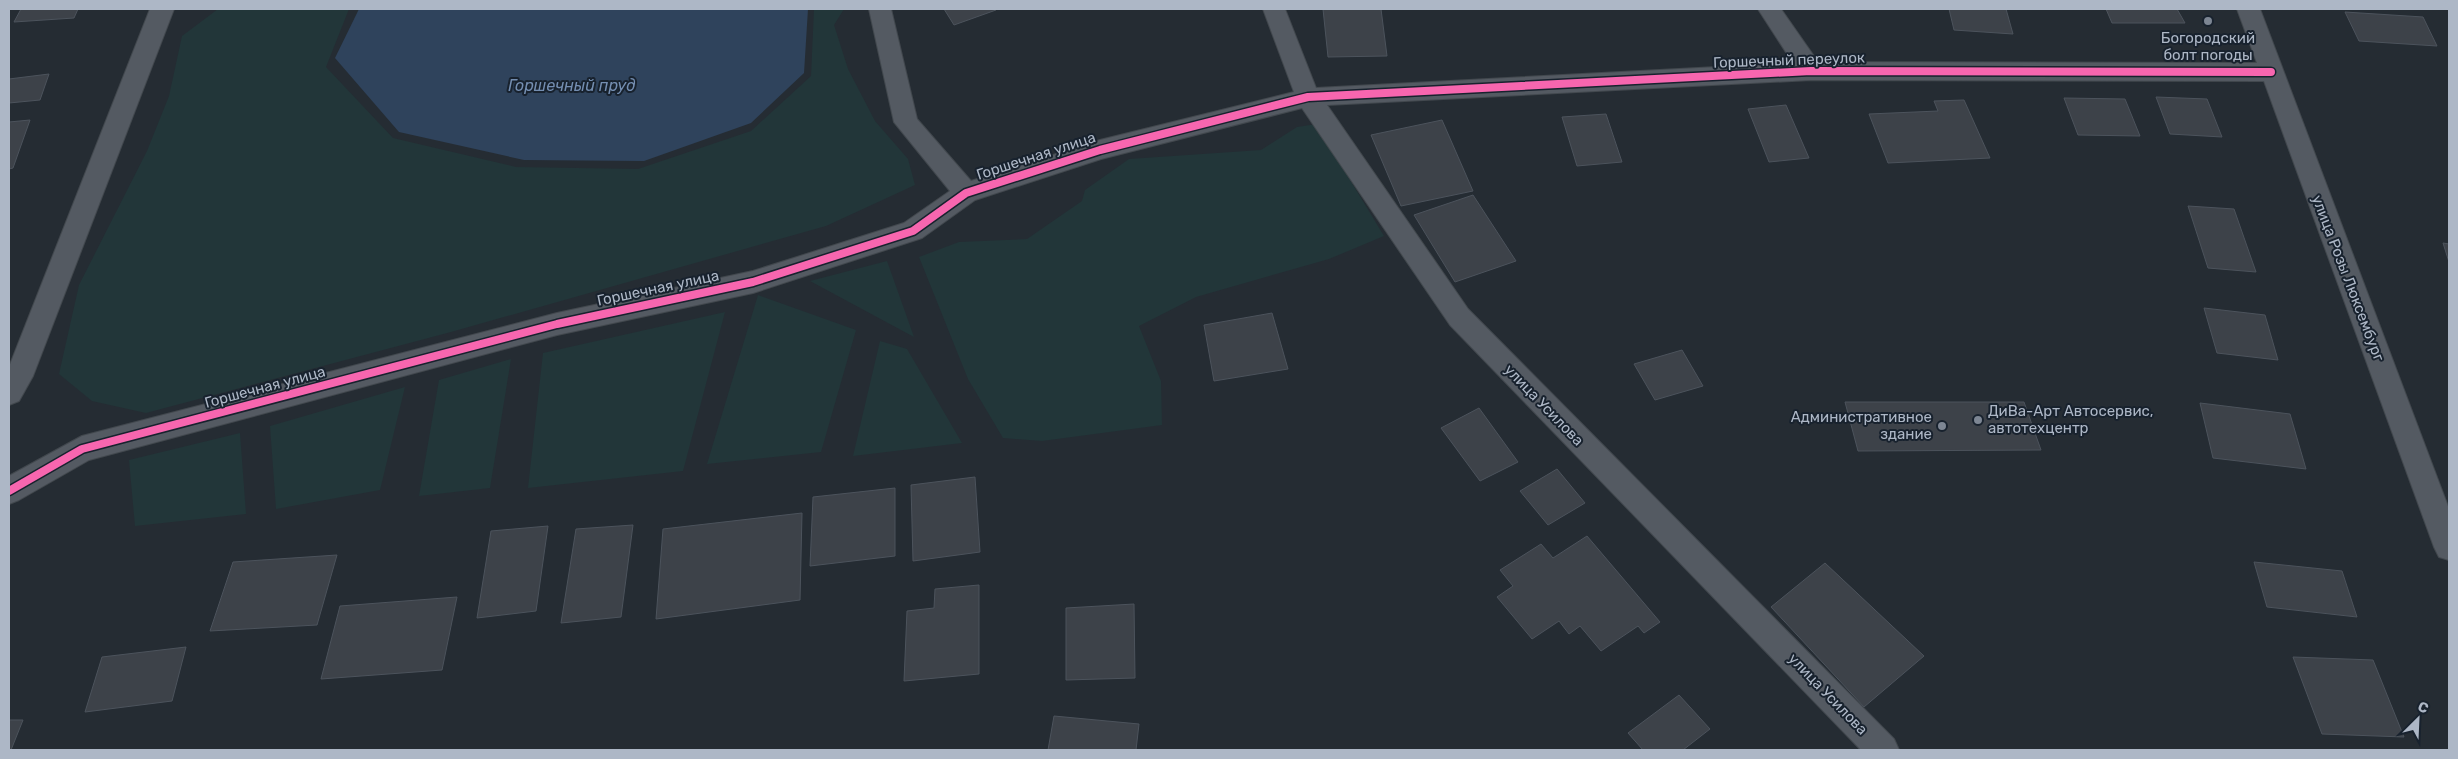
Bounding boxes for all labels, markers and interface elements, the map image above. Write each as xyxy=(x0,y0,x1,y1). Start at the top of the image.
marker: Богородский болт погоды xyxy=(2202,15,2214,27)
place label: Богородский болт погоды xyxy=(2161,29,2255,64)
street label: Горшечный переулок xyxy=(1713,48,1865,72)
water label: Горшечный пруд xyxy=(508,76,636,95)
street label: Горшечная улица xyxy=(974,128,1098,184)
street label: улица Розы Люксембург xyxy=(2308,192,2388,364)
street label: Горшечная улица xyxy=(595,266,721,310)
street label: улица Усилова xyxy=(1501,361,1587,449)
street label: Горшечная улица xyxy=(203,362,327,412)
place label: ДиВа-Арт Автосервис, автотехцентр xyxy=(1988,402,2154,437)
place label: Административное здание xyxy=(1791,408,1932,443)
marker: ДиВа-Арт Автосервис, автотехцентр xyxy=(1972,414,1984,426)
marker: Административное здание xyxy=(1936,420,1948,432)
street label: улица Усилова xyxy=(1785,650,1871,738)
north arrow xyxy=(2393,694,2443,744)
text: С xyxy=(2415,698,2431,717)

